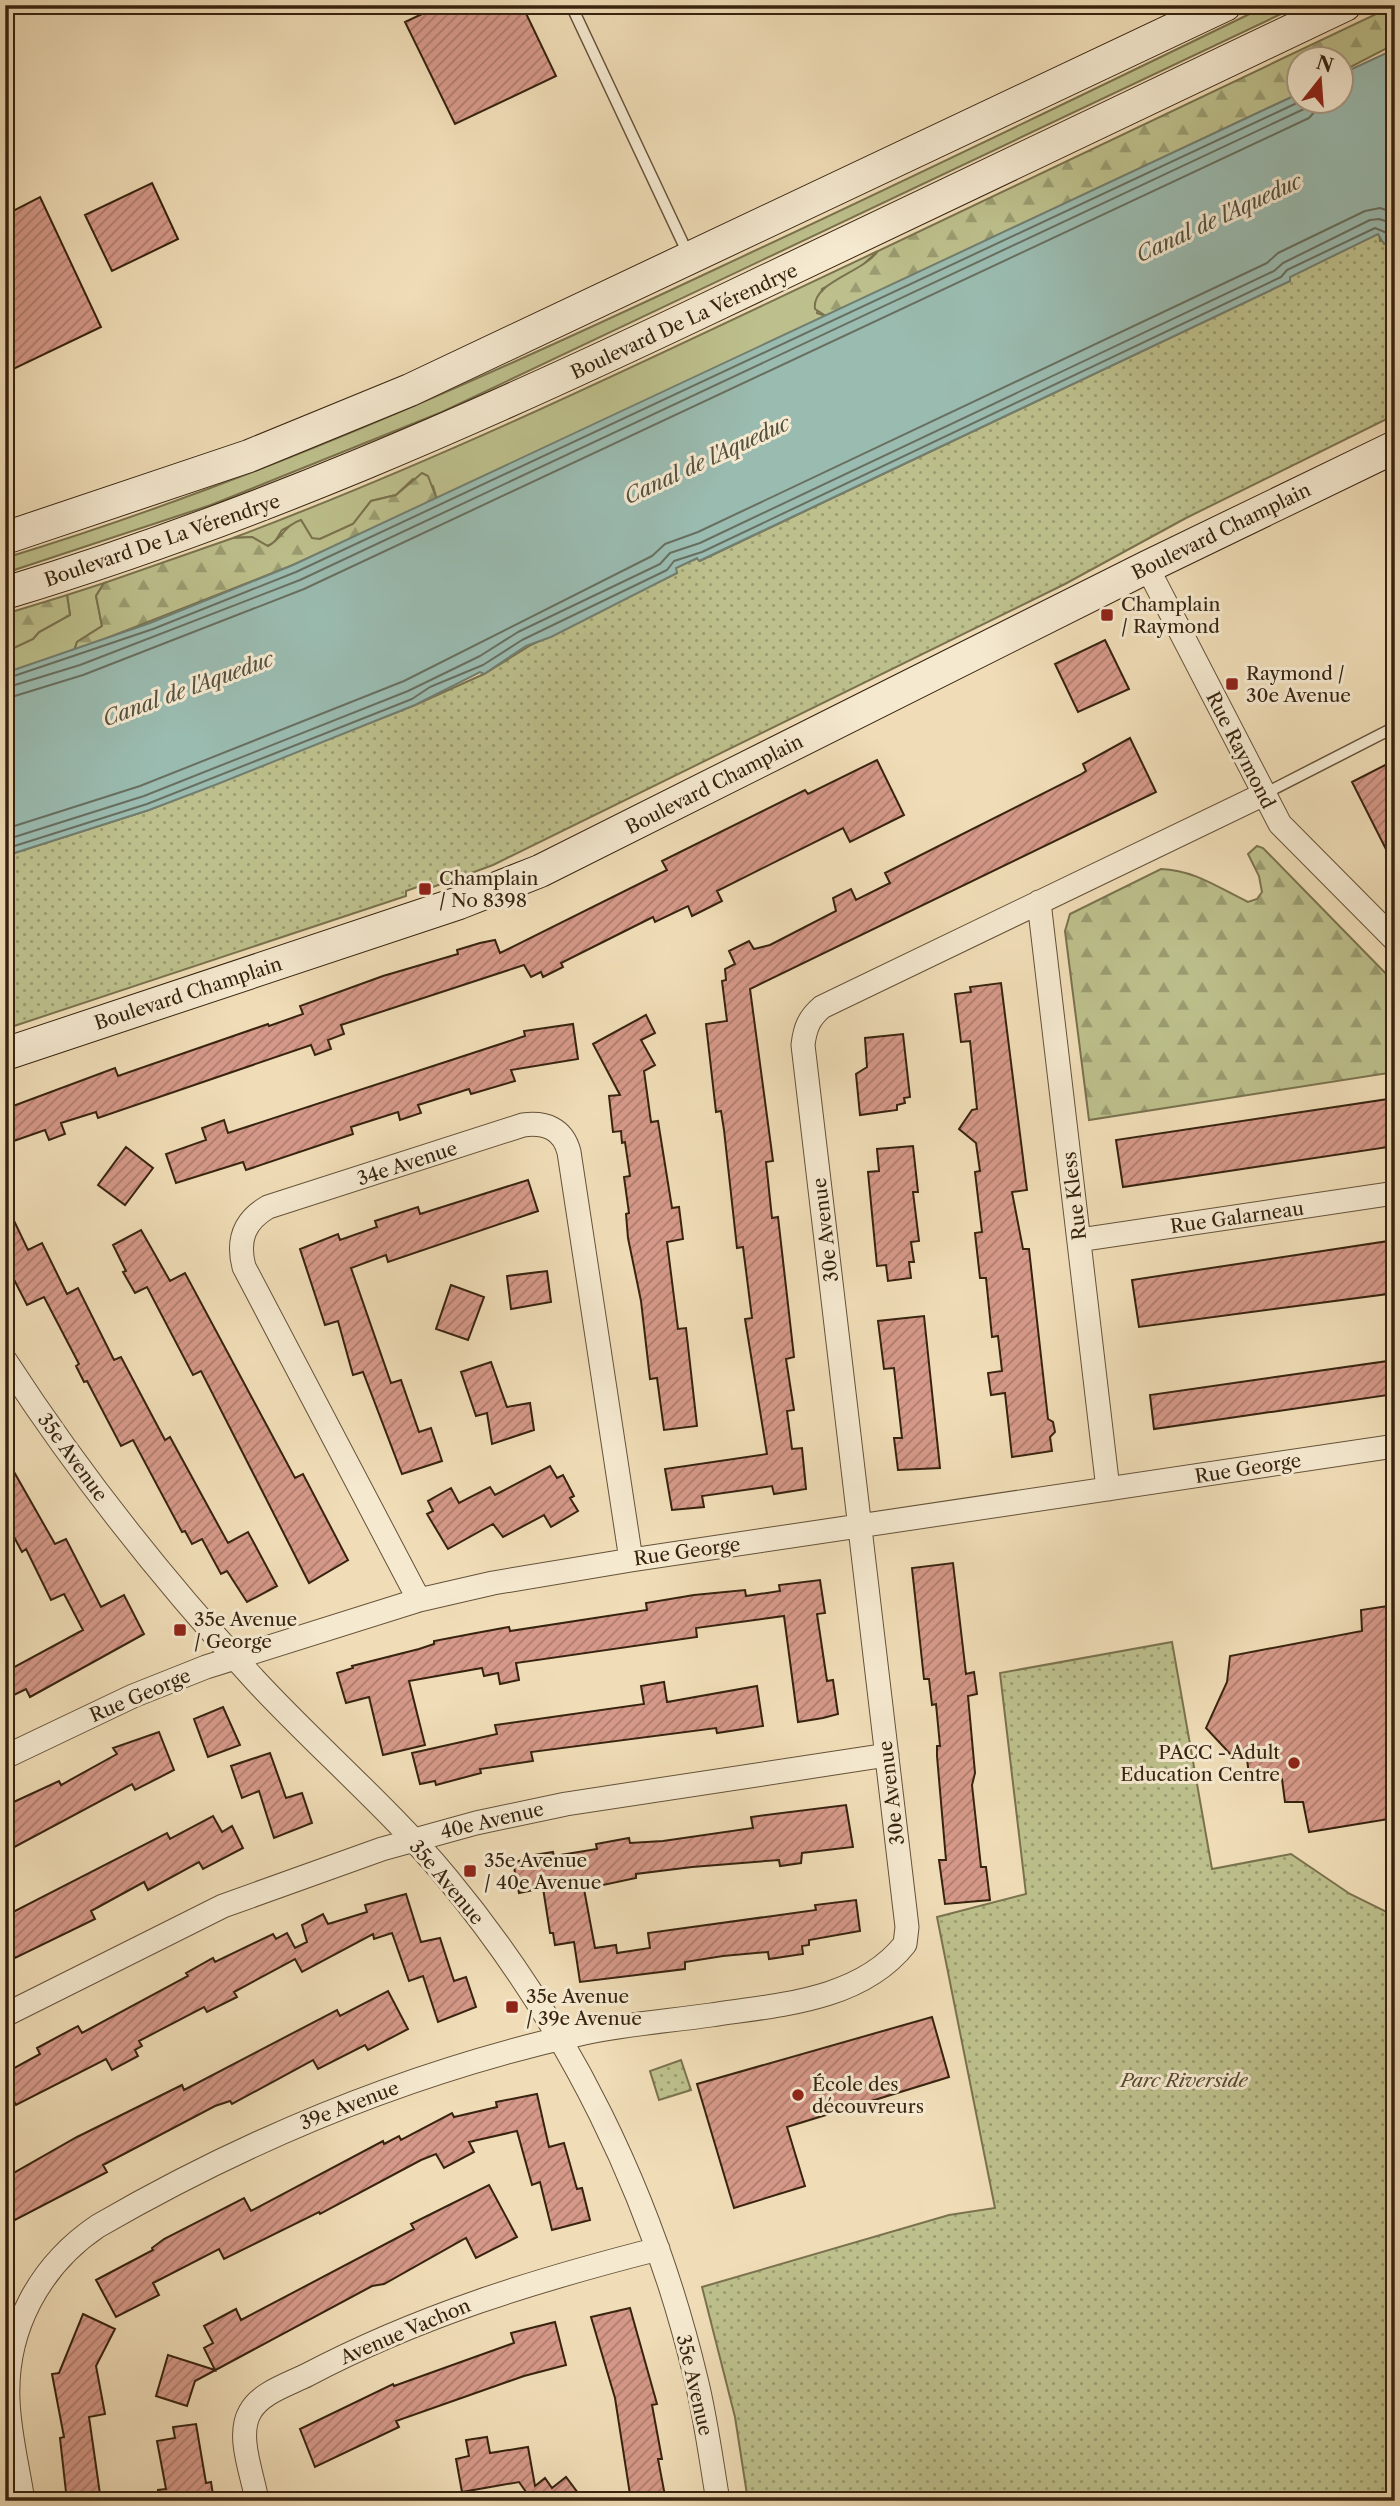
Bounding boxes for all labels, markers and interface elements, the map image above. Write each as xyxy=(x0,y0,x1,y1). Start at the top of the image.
north arrow xyxy=(1284,46,1354,116)
text: N xyxy=(1314,51,1336,78)
water label: Canal de l'Aqueduc xyxy=(1132,168,1307,267)
street label: Boulevard De La Vérendrye xyxy=(567,259,801,384)
water label: Canal de l'Aqueduc xyxy=(620,410,795,509)
street label: Boulevard Champlain xyxy=(1128,478,1314,585)
street label: Boulevard De La Vérendrye xyxy=(41,489,283,592)
place label: Champlain / Raymond xyxy=(1121,593,1220,638)
marker: Champlain / Raymond xyxy=(1099,607,1115,623)
water label: Canal de l'Aqueduc xyxy=(99,645,278,731)
place label: Raymond / 30e Avenue xyxy=(1246,662,1351,707)
marker: Raymond / 30e Avenue xyxy=(1224,676,1240,692)
street label: Rue Raymond xyxy=(1201,688,1280,813)
street label: Boulevard Champlain xyxy=(622,730,807,839)
place label: Champlain / No 8398 xyxy=(439,867,538,912)
marker: Champlain / No 8398 xyxy=(417,881,433,897)
street label: Boulevard Champlain xyxy=(91,952,285,1035)
street label: 34e Avenue xyxy=(354,1136,460,1190)
street label: Rue Kless xyxy=(1058,1150,1091,1241)
street label: 30e Avenue xyxy=(808,1176,843,1283)
street label: Rue Galarneau xyxy=(1169,1197,1306,1238)
street label: 35e Avenue xyxy=(33,1409,112,1506)
street label: Rue George xyxy=(1193,1449,1303,1488)
street label: Rue George xyxy=(632,1533,742,1570)
place label: 35e Avenue / George xyxy=(194,1608,297,1653)
marker: 35e Avenue / George xyxy=(172,1622,188,1638)
street label: Rue George xyxy=(86,1664,194,1727)
street label: 30e Avenue xyxy=(874,1739,909,1846)
place label: PACC - Adult Education Centre xyxy=(1120,1741,1280,1786)
marker: PACC - Adult Education Centre xyxy=(1286,1755,1302,1771)
street label: 40e Avenue xyxy=(438,1797,546,1844)
street label: 35e Avenue xyxy=(405,1835,489,1929)
place label: 35e Avenue / 40e Avenue xyxy=(484,1849,601,1894)
marker: 35e Avenue / 40e Avenue xyxy=(462,1863,478,1879)
place label: 35e Avenue / 39e Avenue xyxy=(526,1985,642,2030)
marker: 35e Avenue / 39e Avenue xyxy=(504,1999,520,2015)
park label: Parc Riverside xyxy=(1118,2069,1248,2092)
place label: École des découvreurs xyxy=(812,2073,924,2118)
street label: 39e Avenue xyxy=(296,2076,402,2135)
marker: École des découvreurs xyxy=(790,2087,806,2103)
street label: Avenue Vachon xyxy=(336,2294,474,2370)
street label: 35e Avenue xyxy=(672,2332,717,2438)

